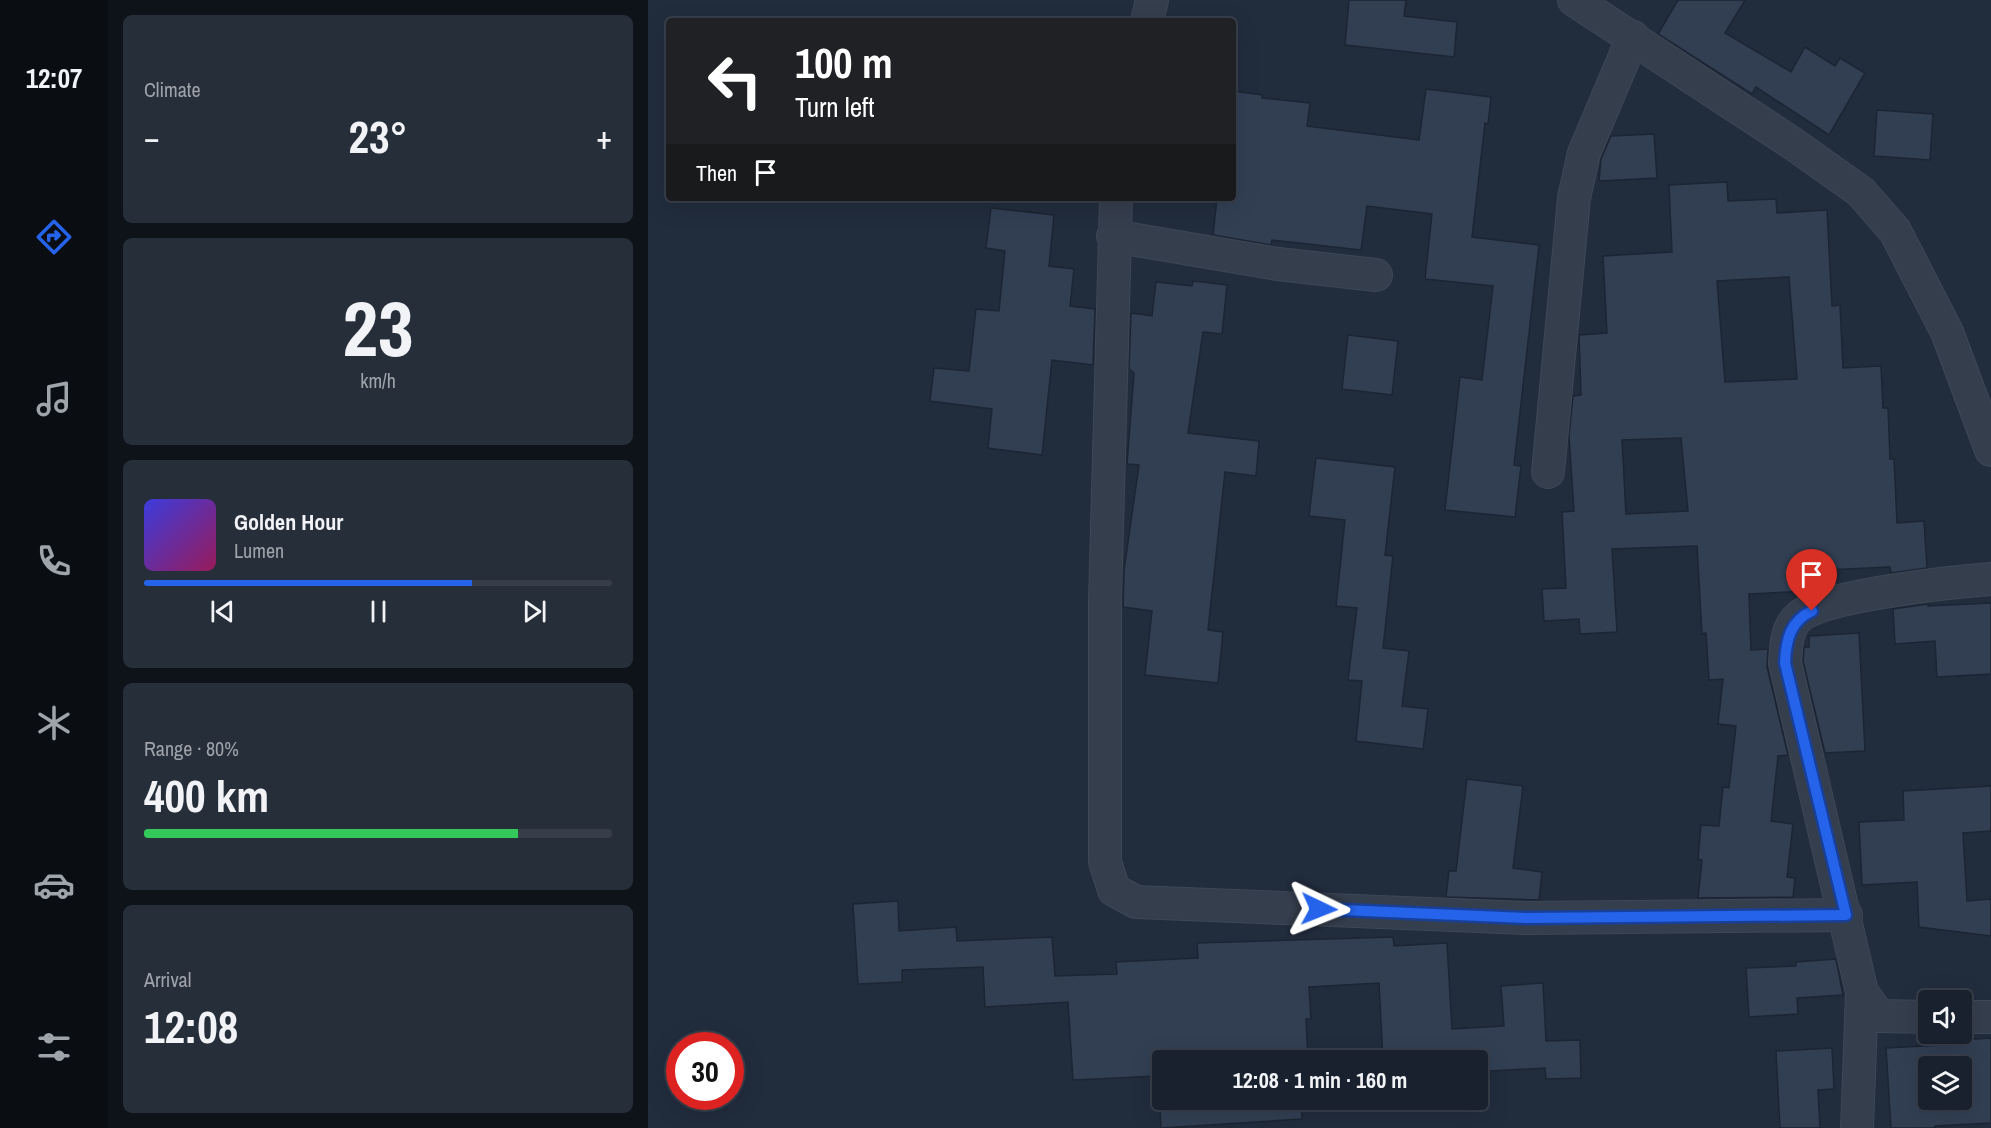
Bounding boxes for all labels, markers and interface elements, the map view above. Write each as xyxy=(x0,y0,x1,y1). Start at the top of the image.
text: 100 m xyxy=(795,35,893,91)
icon: left xyxy=(696,42,774,120)
text: 12:07 xyxy=(26,60,82,96)
text: Climate xyxy=(144,76,201,103)
text: Turn left xyxy=(795,89,874,125)
text: 23° xyxy=(348,106,408,167)
text: − xyxy=(144,115,160,159)
text: + xyxy=(596,115,612,159)
icon: arrive xyxy=(749,156,782,189)
text: Then xyxy=(696,158,737,188)
icon: directions xyxy=(33,216,75,258)
text: 23 xyxy=(342,275,414,380)
text: km/h xyxy=(360,367,396,394)
icon: music xyxy=(33,378,75,420)
text: Golden Hour xyxy=(234,507,343,537)
text: Lumen xyxy=(234,537,284,564)
icon: phone xyxy=(33,540,75,582)
pin xyxy=(1786,549,1837,611)
icon: arrive xyxy=(1795,558,1828,591)
icon: previous xyxy=(206,595,239,628)
icon: pause xyxy=(362,595,395,628)
icon: next xyxy=(518,595,551,628)
icon: climate xyxy=(33,702,75,744)
text: Range · 80% xyxy=(144,735,239,762)
text: 400 km xyxy=(144,765,269,826)
icon: car xyxy=(33,864,75,906)
position arrow xyxy=(1287,877,1351,941)
text: Arrival xyxy=(144,966,191,993)
map controls xyxy=(1918,990,1972,1110)
button: sound xyxy=(1918,990,1972,1044)
text: 12:08 xyxy=(144,996,238,1057)
icon: filters xyxy=(33,1026,75,1068)
speed limit sign: 30 xyxy=(666,1032,744,1110)
button: layers xyxy=(1918,1056,1972,1110)
text: 12:08 · 1 min · 160 m xyxy=(1233,1065,1407,1095)

